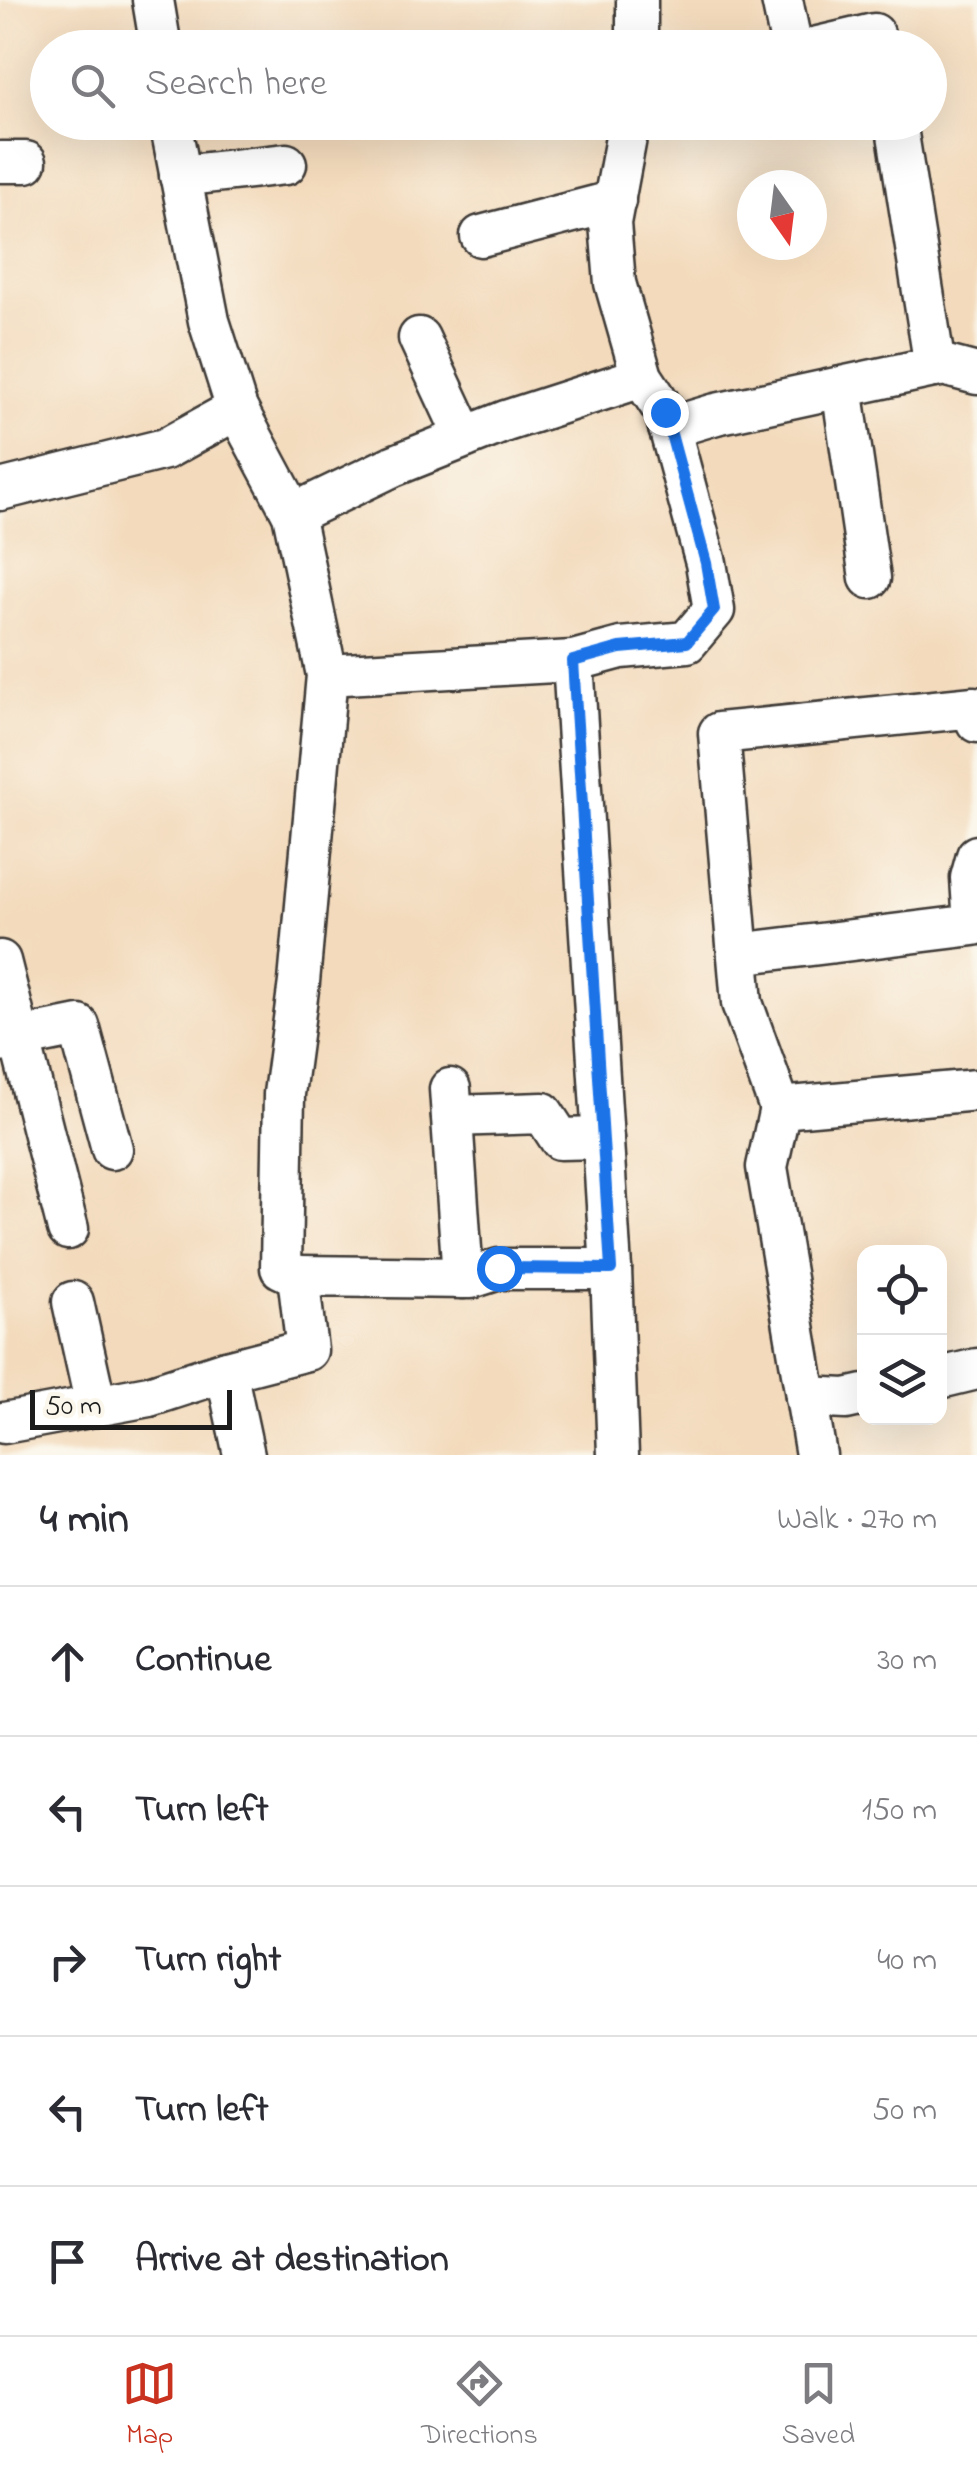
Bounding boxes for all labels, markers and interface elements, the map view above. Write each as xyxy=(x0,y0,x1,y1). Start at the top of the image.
search box xyxy=(30,30,947,140)
text: Search here xyxy=(145,57,327,113)
icon: search xyxy=(65,58,120,113)
north arrow xyxy=(737,170,827,260)
route end xyxy=(643,390,689,436)
map controls xyxy=(857,1245,947,1425)
button: locate xyxy=(857,1245,947,1335)
route start xyxy=(477,1246,523,1292)
button: layers xyxy=(857,1335,947,1425)
scale bar xyxy=(30,1385,232,1430)
text: 50 m xyxy=(45,1387,102,1428)
text: 4 min xyxy=(40,1490,129,1551)
text: Walk · 270 m xyxy=(777,1497,937,1544)
text: Continue xyxy=(135,1633,271,1689)
icon: ahead xyxy=(40,1634,95,1689)
text: 30 m xyxy=(877,1638,937,1685)
text: Turn left xyxy=(135,1783,268,1839)
icon: left xyxy=(40,1784,95,1839)
text: 150 m xyxy=(862,1788,937,1835)
text: Turn right xyxy=(135,1933,281,1989)
icon: right xyxy=(40,1934,95,1989)
text: 40 m xyxy=(877,1938,937,1985)
text: Turn left xyxy=(135,2083,268,2139)
icon: left xyxy=(40,2084,95,2139)
text: 50 m xyxy=(872,2088,937,2135)
text: Arrive at destination xyxy=(135,2233,449,2289)
icon: arrive xyxy=(40,2234,95,2289)
tab: Map xyxy=(122,2356,177,2457)
tab: Directions xyxy=(421,2356,538,2457)
tab: Saved xyxy=(782,2356,855,2457)

